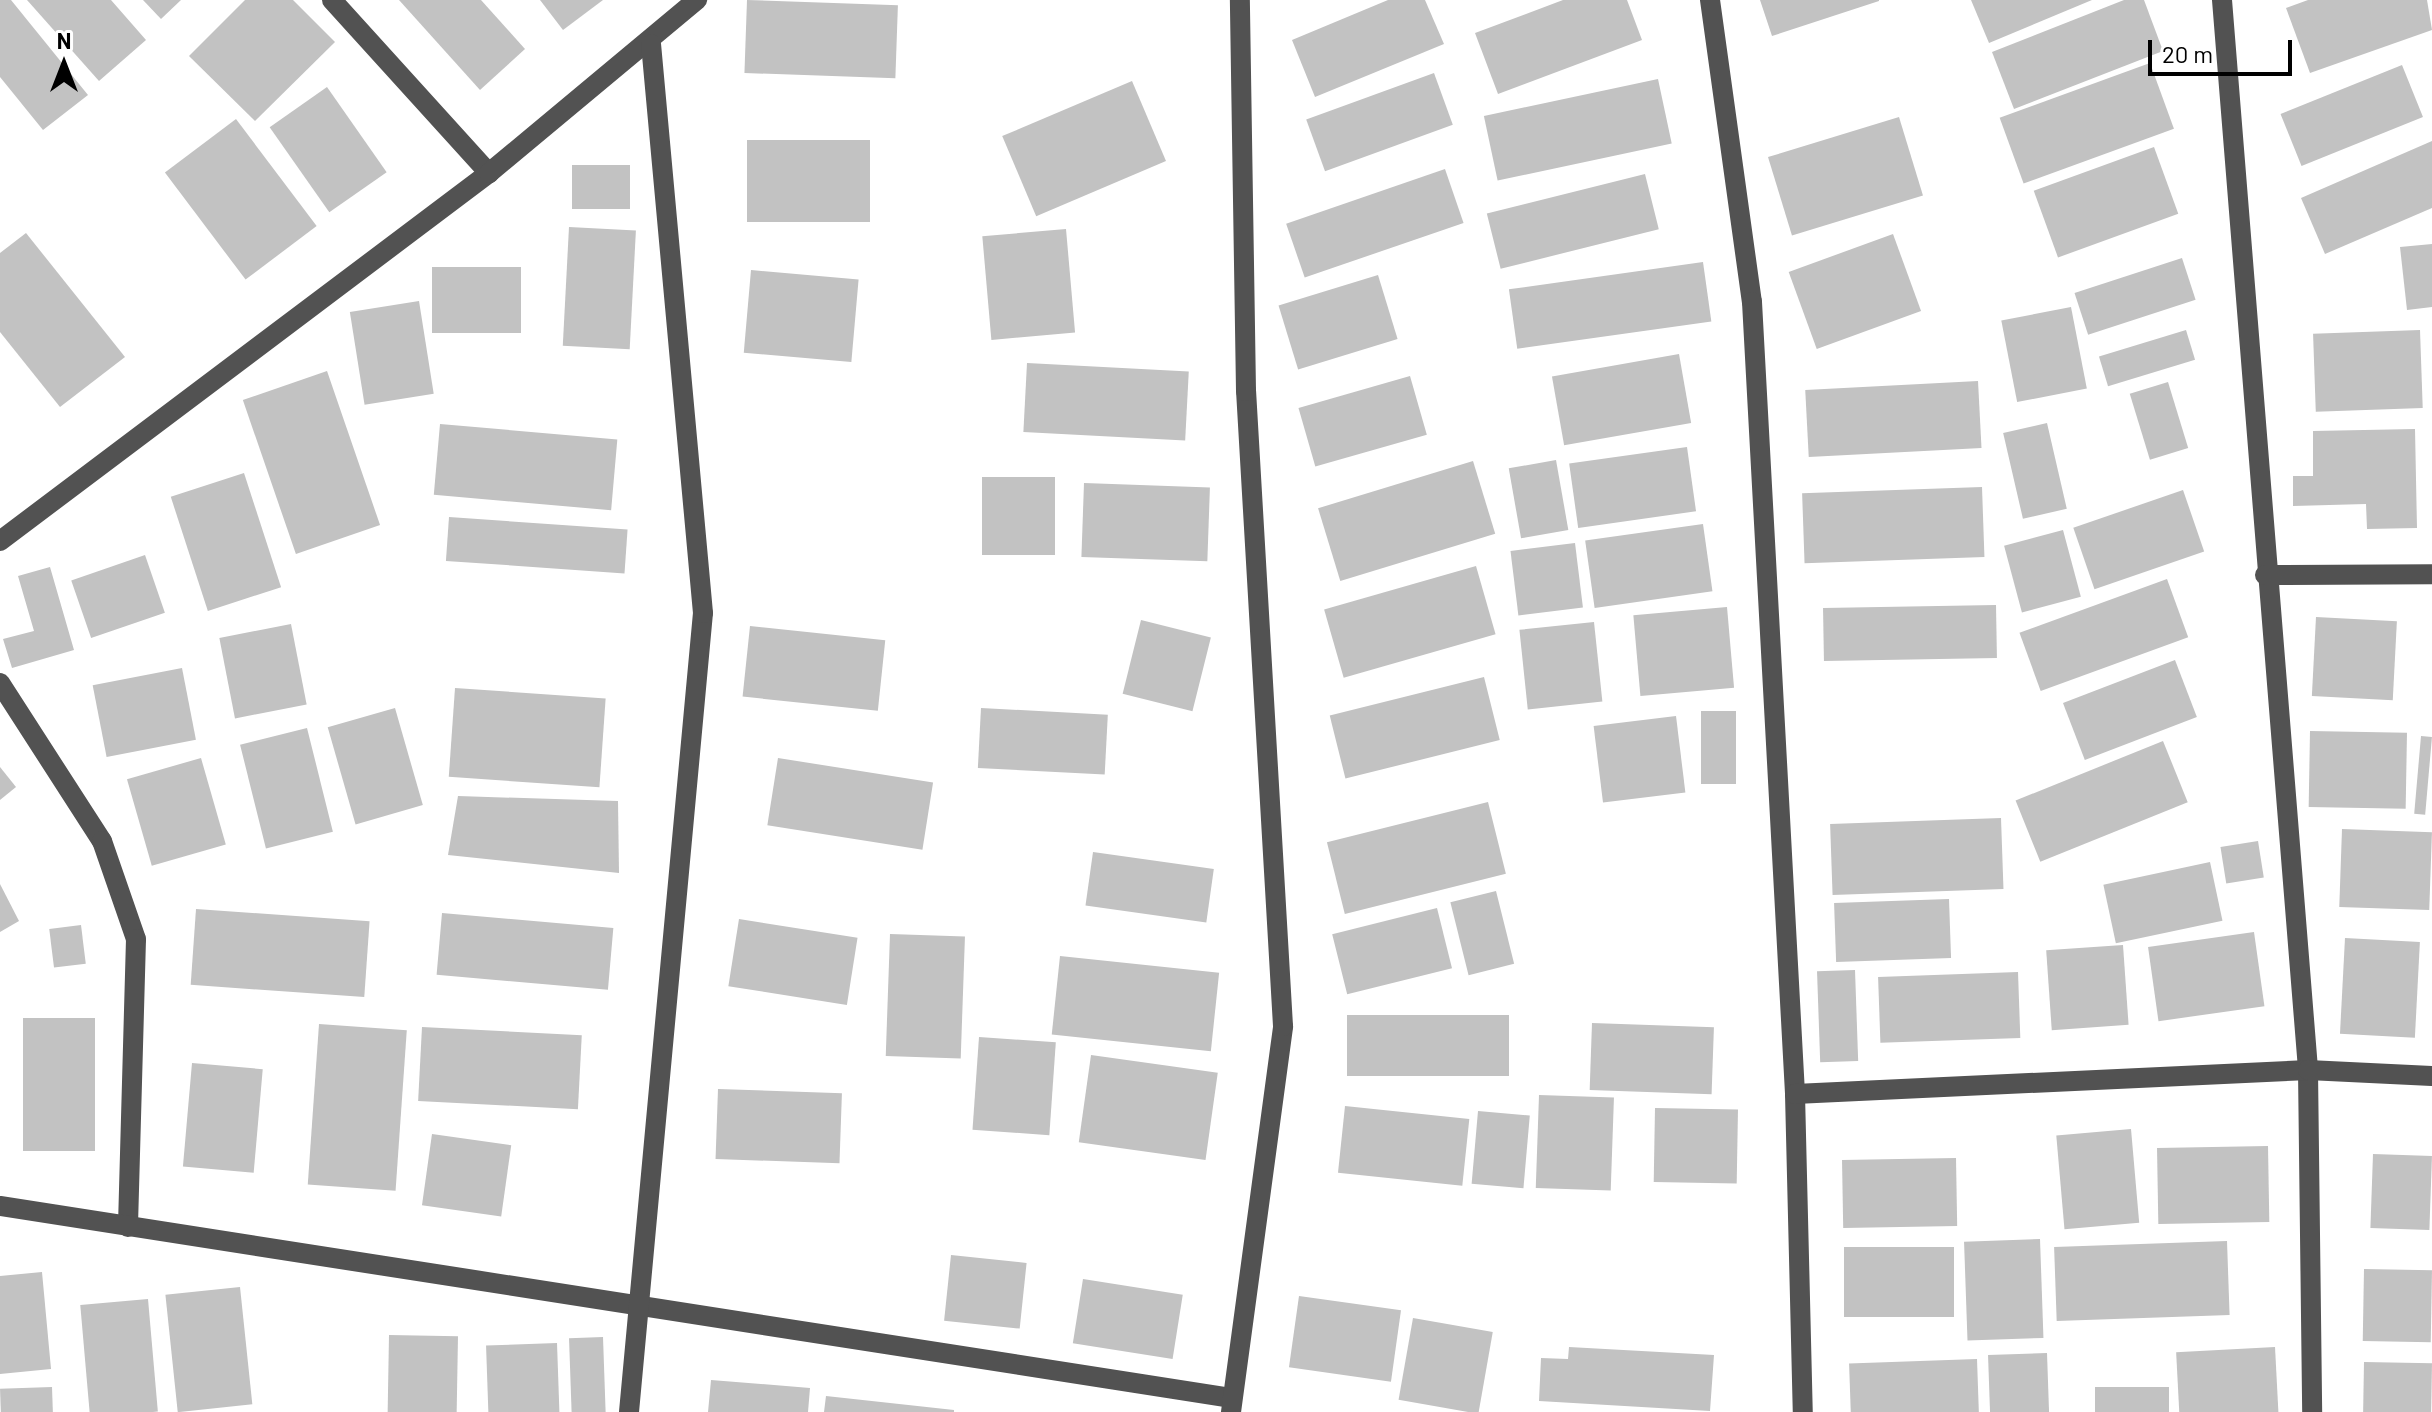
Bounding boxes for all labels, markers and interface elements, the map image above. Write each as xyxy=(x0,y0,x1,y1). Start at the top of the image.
north arrow xyxy=(24,24,104,104)
scale bar xyxy=(2152,24,2296,74)
text: N xyxy=(57,27,71,53)
text: 20 m xyxy=(2162,39,2213,68)

